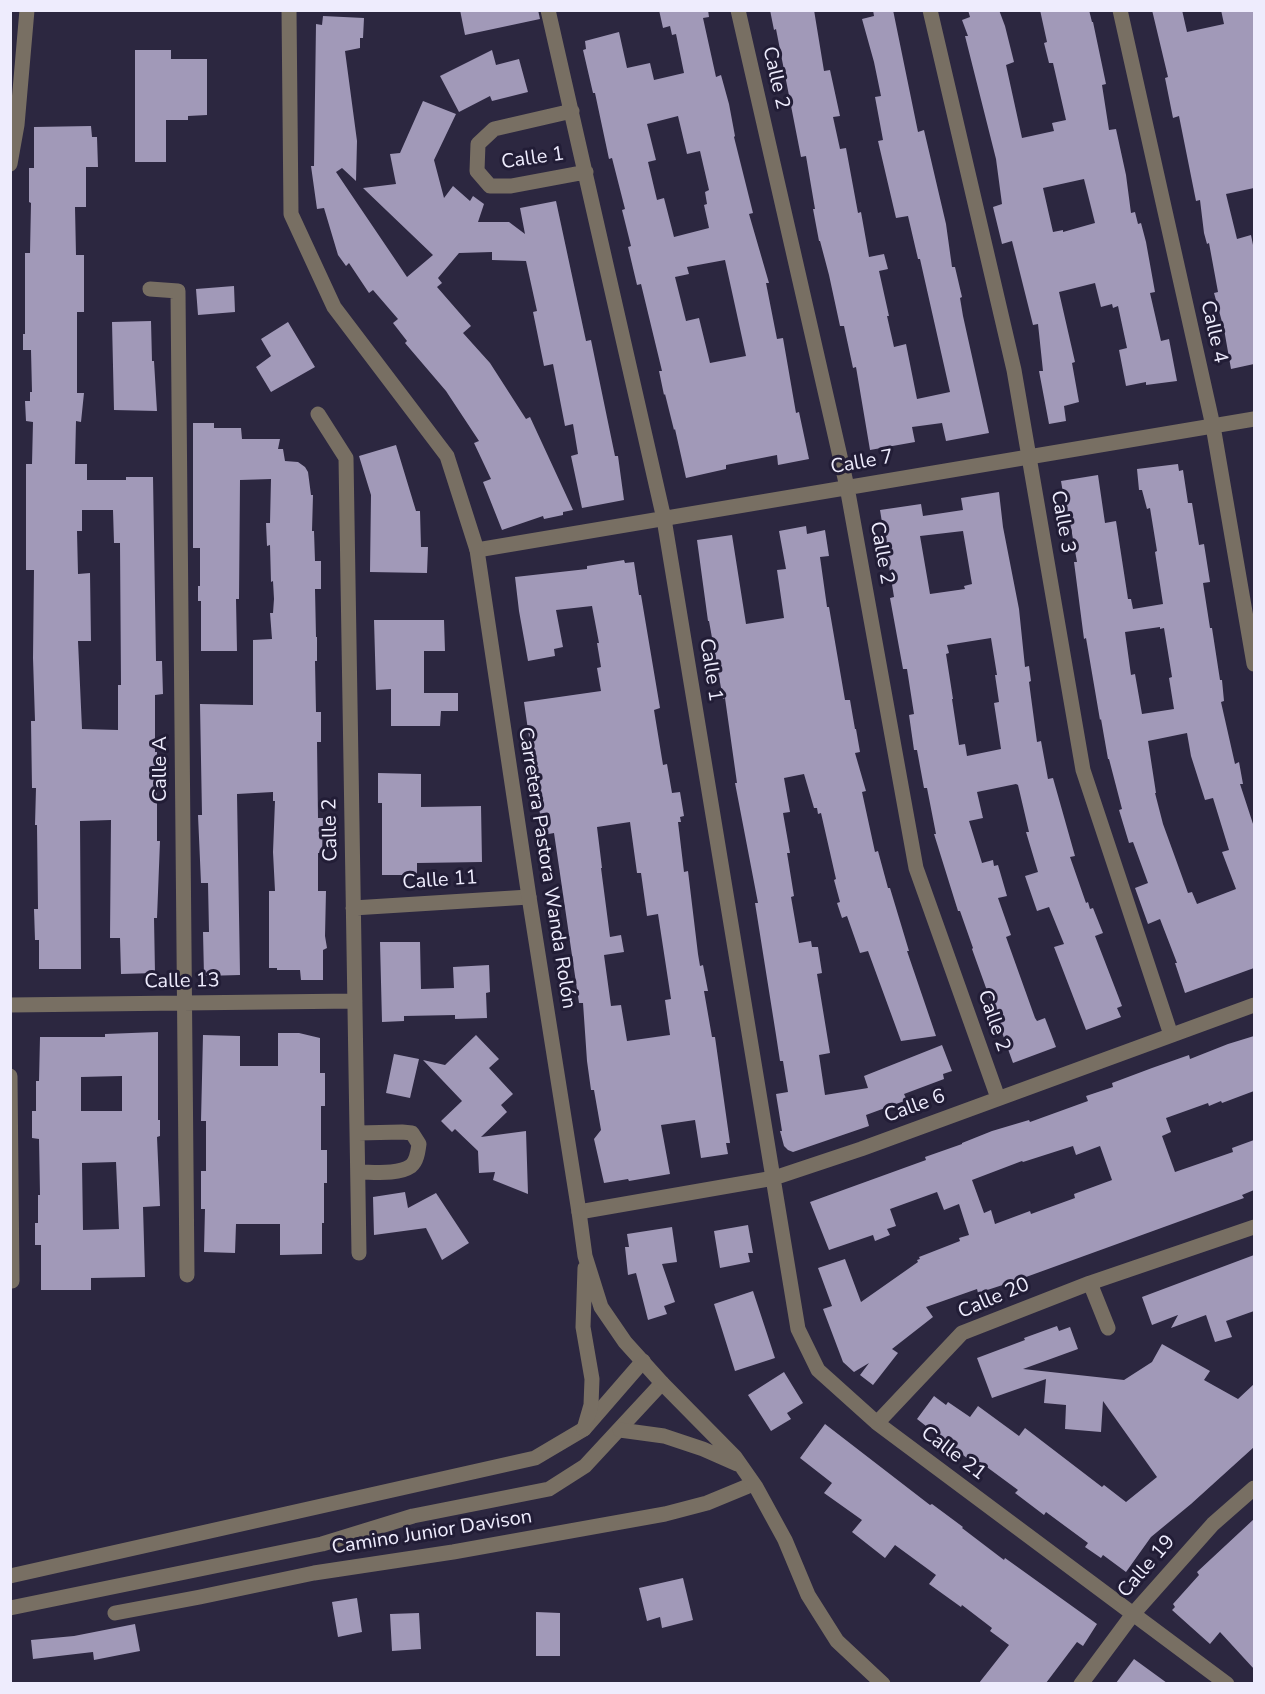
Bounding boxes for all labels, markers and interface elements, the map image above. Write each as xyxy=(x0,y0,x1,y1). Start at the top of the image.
street label: Calle 2 xyxy=(756,44,794,112)
street label: Calle 1 xyxy=(500,143,566,175)
street label: Calle 4 xyxy=(1194,298,1232,366)
street label: Calle 7 xyxy=(829,446,895,480)
street label: Calle 3 xyxy=(1045,489,1079,555)
street label: Calle 2 xyxy=(864,520,898,586)
street label: Calle 1 xyxy=(693,637,727,703)
street label: Carretera Pastora Wanda Rolón xyxy=(512,725,580,1011)
street label: Calle A xyxy=(149,736,173,802)
street label: Calle 2 xyxy=(318,798,344,862)
street label: Calle 11 xyxy=(402,866,478,896)
street label: Calle 13 xyxy=(144,969,220,995)
street label: Calle 2 xyxy=(971,987,1015,1055)
street label: Calle 6 xyxy=(881,1085,949,1129)
street label: Calle 20 xyxy=(955,1273,1033,1325)
street label: Calle 21 xyxy=(916,1422,990,1486)
street label: Camino Junior Davison xyxy=(330,1505,534,1561)
street label: Calle 19 xyxy=(1113,1531,1181,1603)

